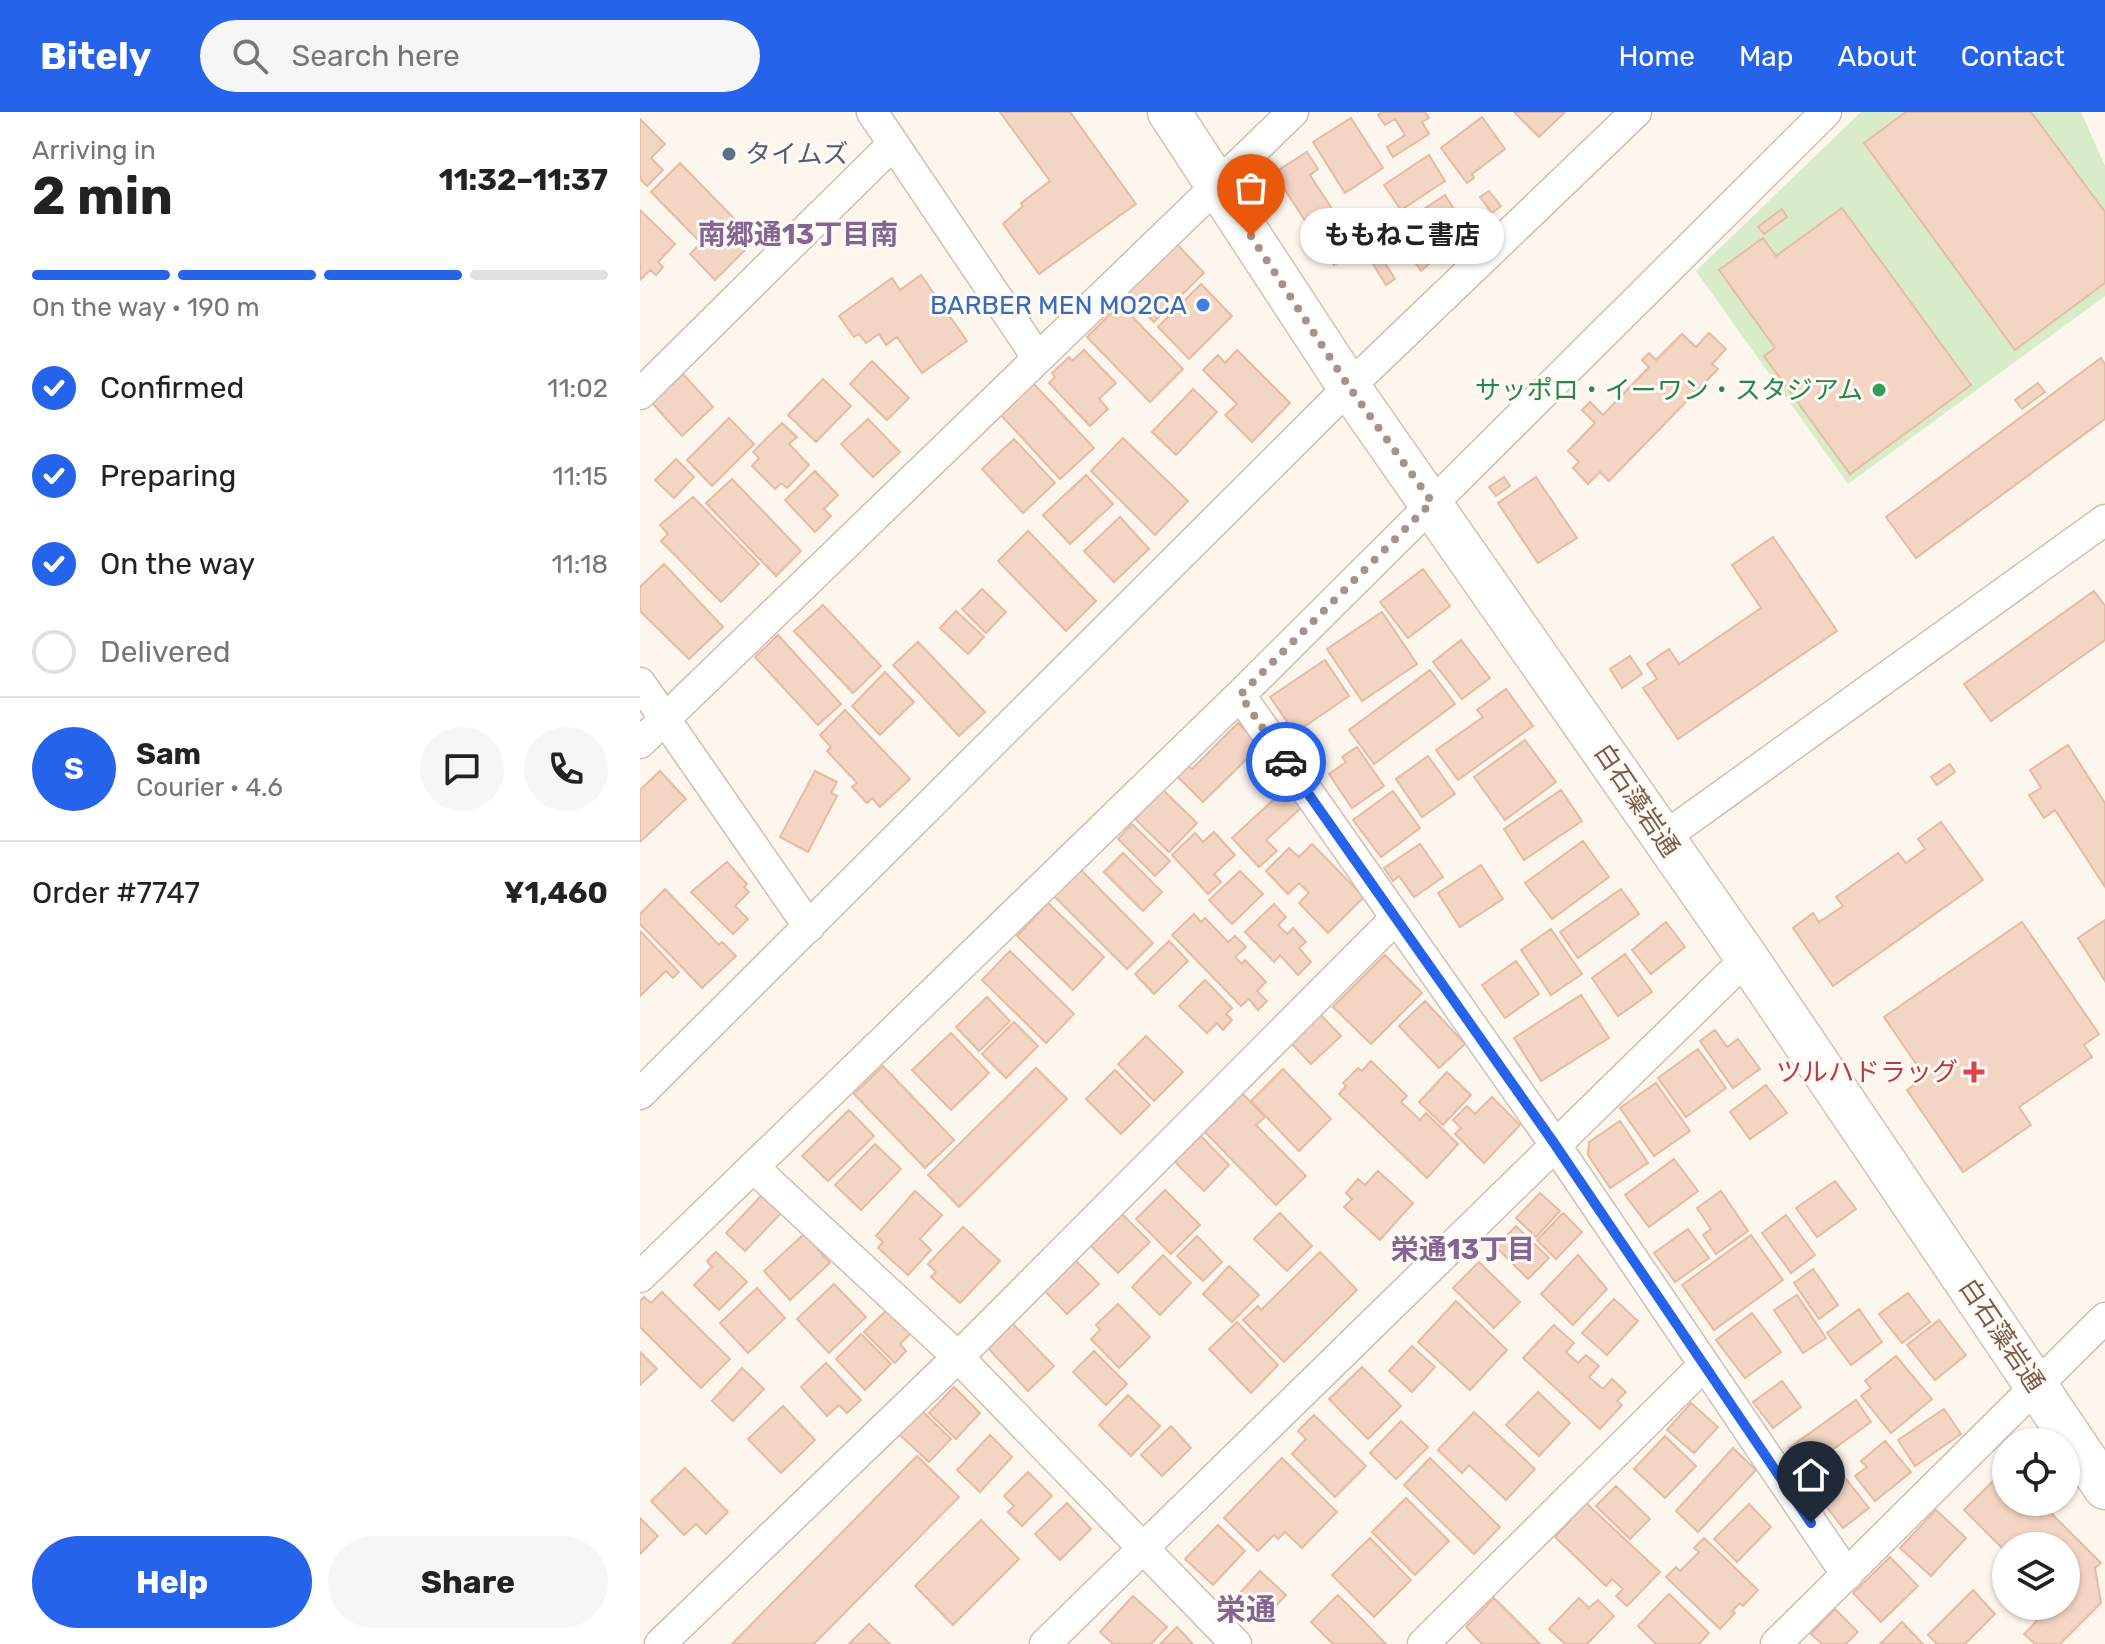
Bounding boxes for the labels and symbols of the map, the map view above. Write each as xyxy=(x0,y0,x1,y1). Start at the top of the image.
place label: タイムズ xyxy=(745,139,848,170)
marker: タイムズ xyxy=(720,145,738,163)
pin xyxy=(1217,154,1285,236)
callout: ももねこ書店 xyxy=(1299,208,1503,264)
district label: 南郷通13丁目南 xyxy=(698,218,898,251)
place label: BARBER MEN MO2CA xyxy=(930,290,1187,321)
marker: BARBER MEN MO2CA xyxy=(1194,296,1212,314)
place label: サッポロ・イーワン・スタジアム xyxy=(1475,375,1863,406)
marker: サッポロ・イーワン・スタジアム xyxy=(1870,381,1888,399)
courier xyxy=(1246,722,1326,802)
street label: 白石藻岩通 xyxy=(1587,738,1686,863)
place label: ツルハドラッグ xyxy=(1776,1057,1958,1088)
marker: ツルハドラッグ xyxy=(1965,1063,1983,1081)
district label: 栄通13丁目 xyxy=(1391,1233,1535,1266)
street label: 白石藻岩通 xyxy=(1952,1273,2051,1398)
pin xyxy=(1777,1441,1845,1523)
district label: 栄通 xyxy=(1216,1592,1276,1628)

